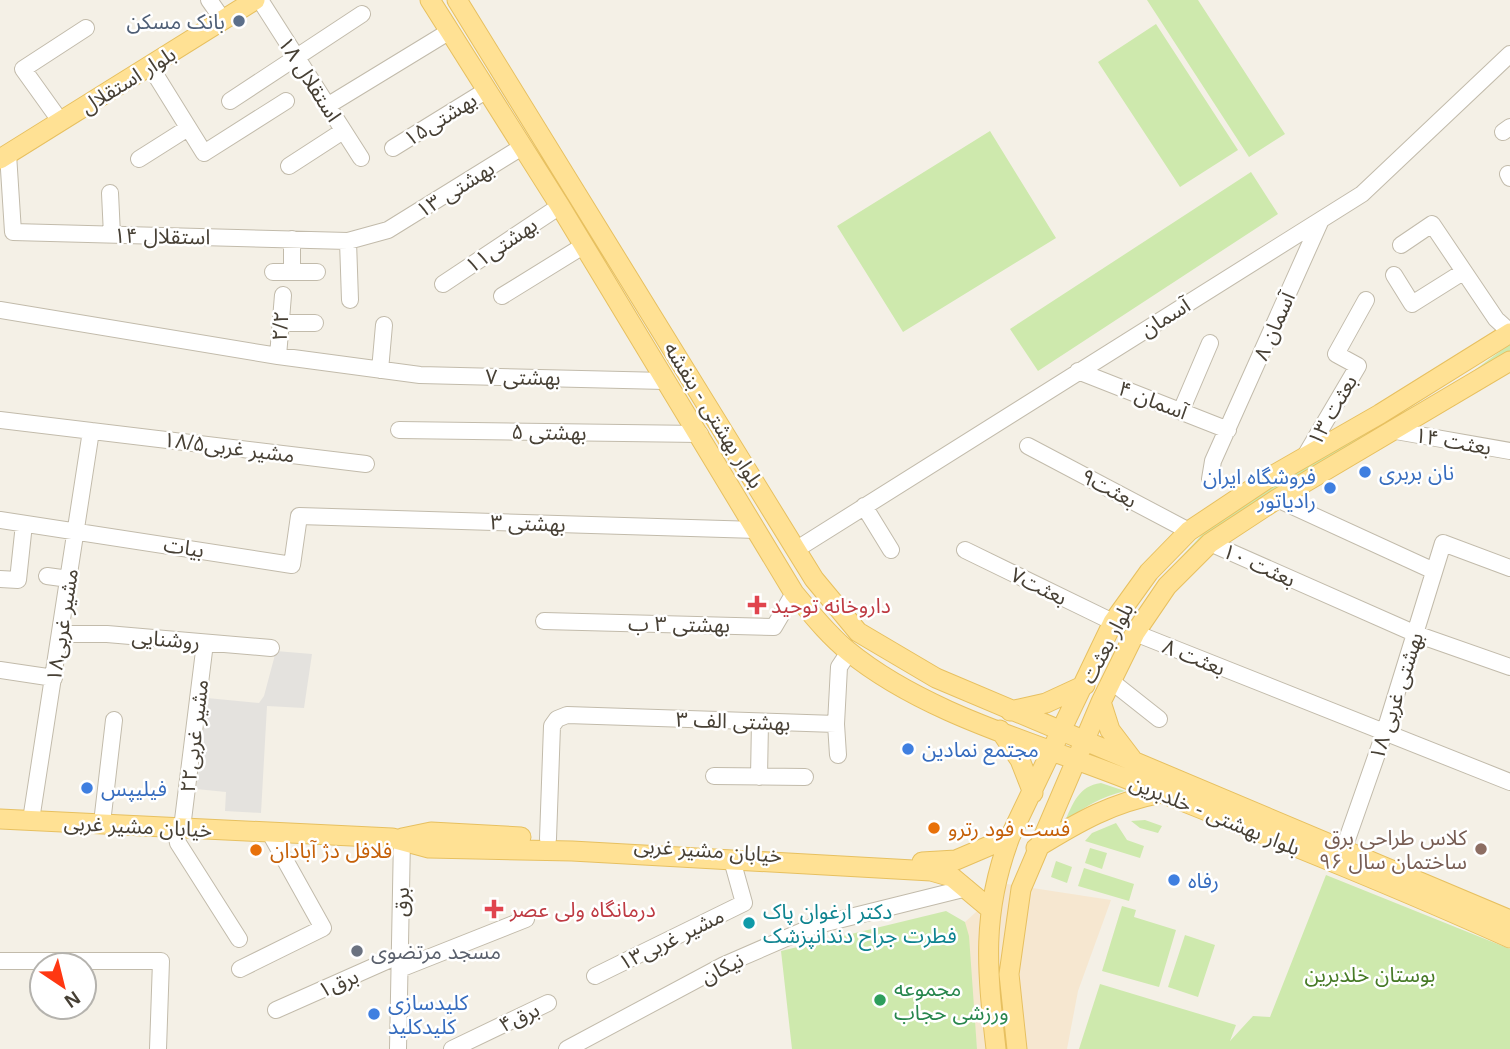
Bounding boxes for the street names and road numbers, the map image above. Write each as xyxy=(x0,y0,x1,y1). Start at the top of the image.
street label: استقلال ۱۸ xyxy=(273,32,346,126)
street label: بلوار استقلال xyxy=(76,42,180,119)
street label: بهشتی۱۵ xyxy=(399,88,481,151)
street label: بهشتی ۱۳ xyxy=(412,156,499,223)
street label: بهشتی۱۱ xyxy=(461,213,542,278)
street label: استقلال ۱۴ xyxy=(113,224,211,249)
street label: ۸ آسمان xyxy=(1249,288,1300,364)
street label: آسمان xyxy=(1136,292,1195,342)
street label: ۲/۲ xyxy=(267,310,293,342)
street label: بلوار بهشتی - بنفشه xyxy=(659,338,768,493)
street label: بهشتی ۷ xyxy=(485,365,561,390)
street label: ۱۳ بعثت xyxy=(1303,371,1361,449)
street label: ۴ آسمان xyxy=(1115,376,1191,425)
street label: بهشتی ۵ xyxy=(511,420,587,445)
street label: بعثت ۱۴ xyxy=(1413,423,1493,459)
street label: مشیر غربی۱۸/۵ xyxy=(162,428,296,467)
street label: بعثت۹ xyxy=(1077,464,1141,512)
street label: بهشتی ۳ xyxy=(490,510,566,537)
street label: بیات xyxy=(162,532,206,562)
street label: ۱۰ بعثت xyxy=(1219,539,1299,591)
street label: بعثت۷ xyxy=(1007,563,1071,609)
street label: مشیر غربی۱۸ xyxy=(42,567,83,683)
street label: بلوار بعثت xyxy=(1076,599,1139,688)
street label: بهشتی ۳ ب xyxy=(628,612,730,637)
street label: روشنایی xyxy=(131,625,201,654)
street label: بهشتی غربی ۱۸ xyxy=(1365,629,1428,763)
street label: ۸ بعثت xyxy=(1159,634,1229,680)
street label: مشیر غربی۲۲ xyxy=(176,678,213,794)
street label: بهشتی الف ۳ xyxy=(675,708,791,735)
street label: بلوار بهشتی - خلدبرین xyxy=(1126,770,1303,861)
street label: خیابان مشیر غربی xyxy=(63,811,213,842)
street label: خیابان مشیر غربی xyxy=(633,833,783,868)
street label: برق xyxy=(389,887,414,917)
street label: مشیر غربی۱۳ xyxy=(615,904,728,975)
street label: نیکان xyxy=(697,948,748,989)
street label: برق۱ xyxy=(314,964,362,1003)
street label: برق۴ xyxy=(495,998,543,1037)

